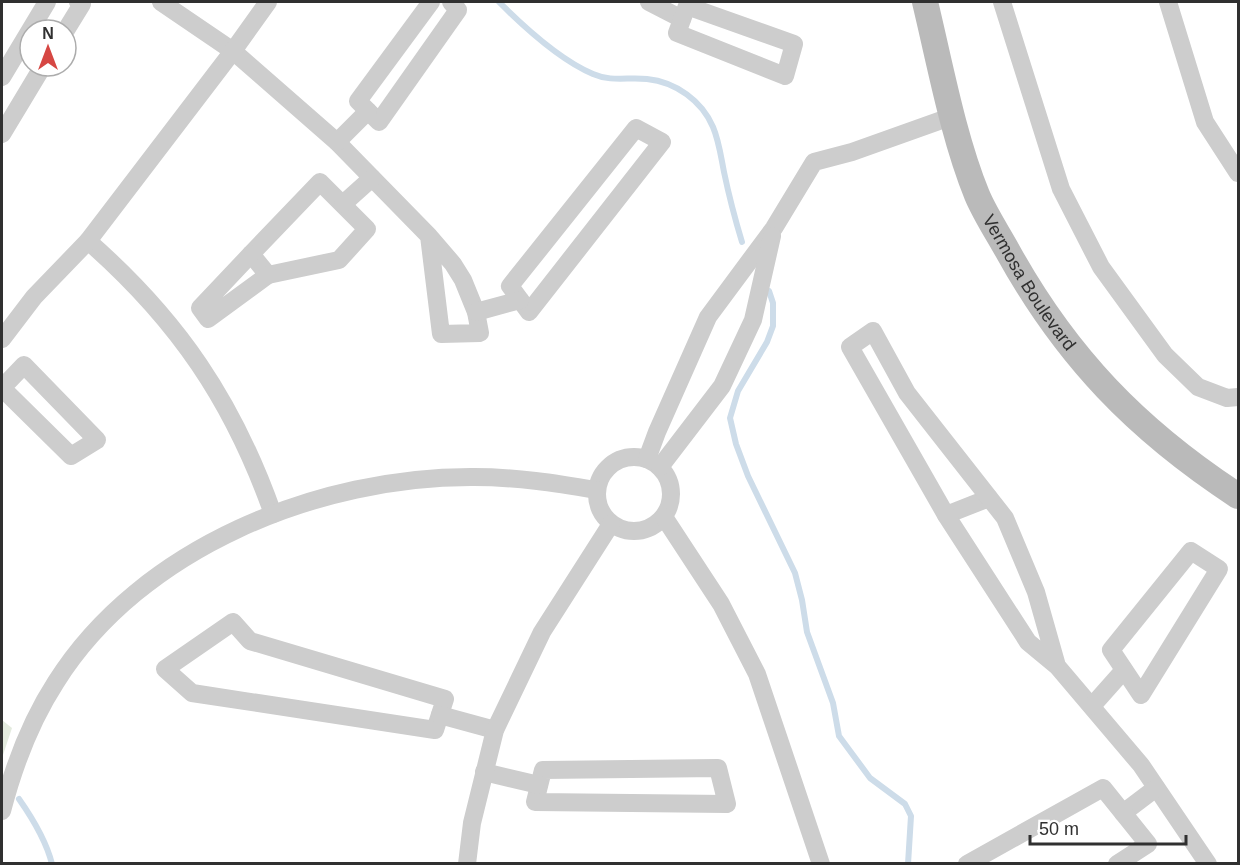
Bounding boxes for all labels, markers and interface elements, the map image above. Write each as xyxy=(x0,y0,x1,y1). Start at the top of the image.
north arrow xyxy=(18,18,78,78)
text: N xyxy=(42,25,54,42)
street label: Vermosa Boulevard xyxy=(979,211,1080,354)
scale bar xyxy=(1030,808,1186,846)
text: 50 m xyxy=(1039,819,1079,839)

